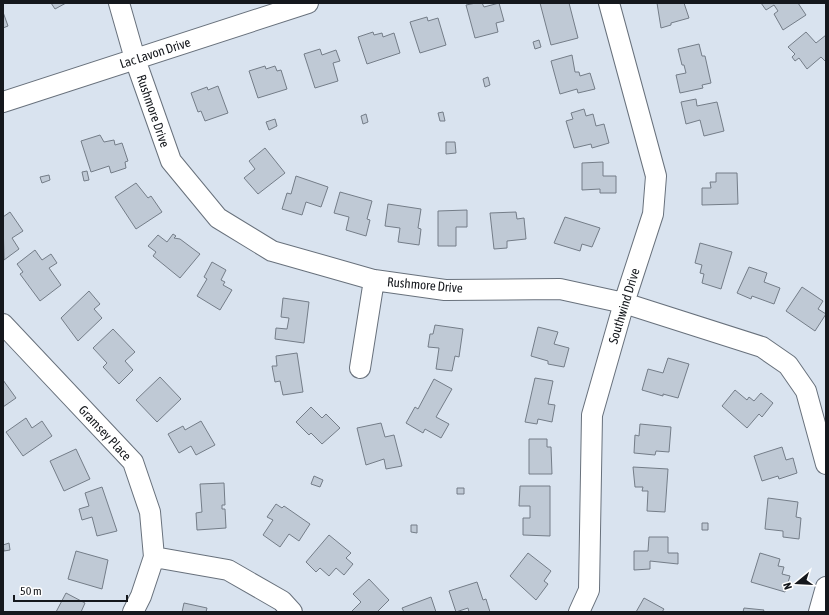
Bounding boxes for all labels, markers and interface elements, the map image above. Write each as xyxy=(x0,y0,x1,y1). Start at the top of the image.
street label: Lac Lavon Drive xyxy=(118,34,192,71)
street label: Rushmore Drive xyxy=(134,73,172,149)
street label: Southwind Drive xyxy=(605,266,643,346)
street label: Rushmore Drive xyxy=(387,274,464,296)
street label: Gramsey Place xyxy=(76,402,134,464)
north arrow xyxy=(777,563,817,603)
scale bar xyxy=(14,577,127,603)
text: N xyxy=(781,581,794,591)
text: 50 m xyxy=(20,584,42,598)

